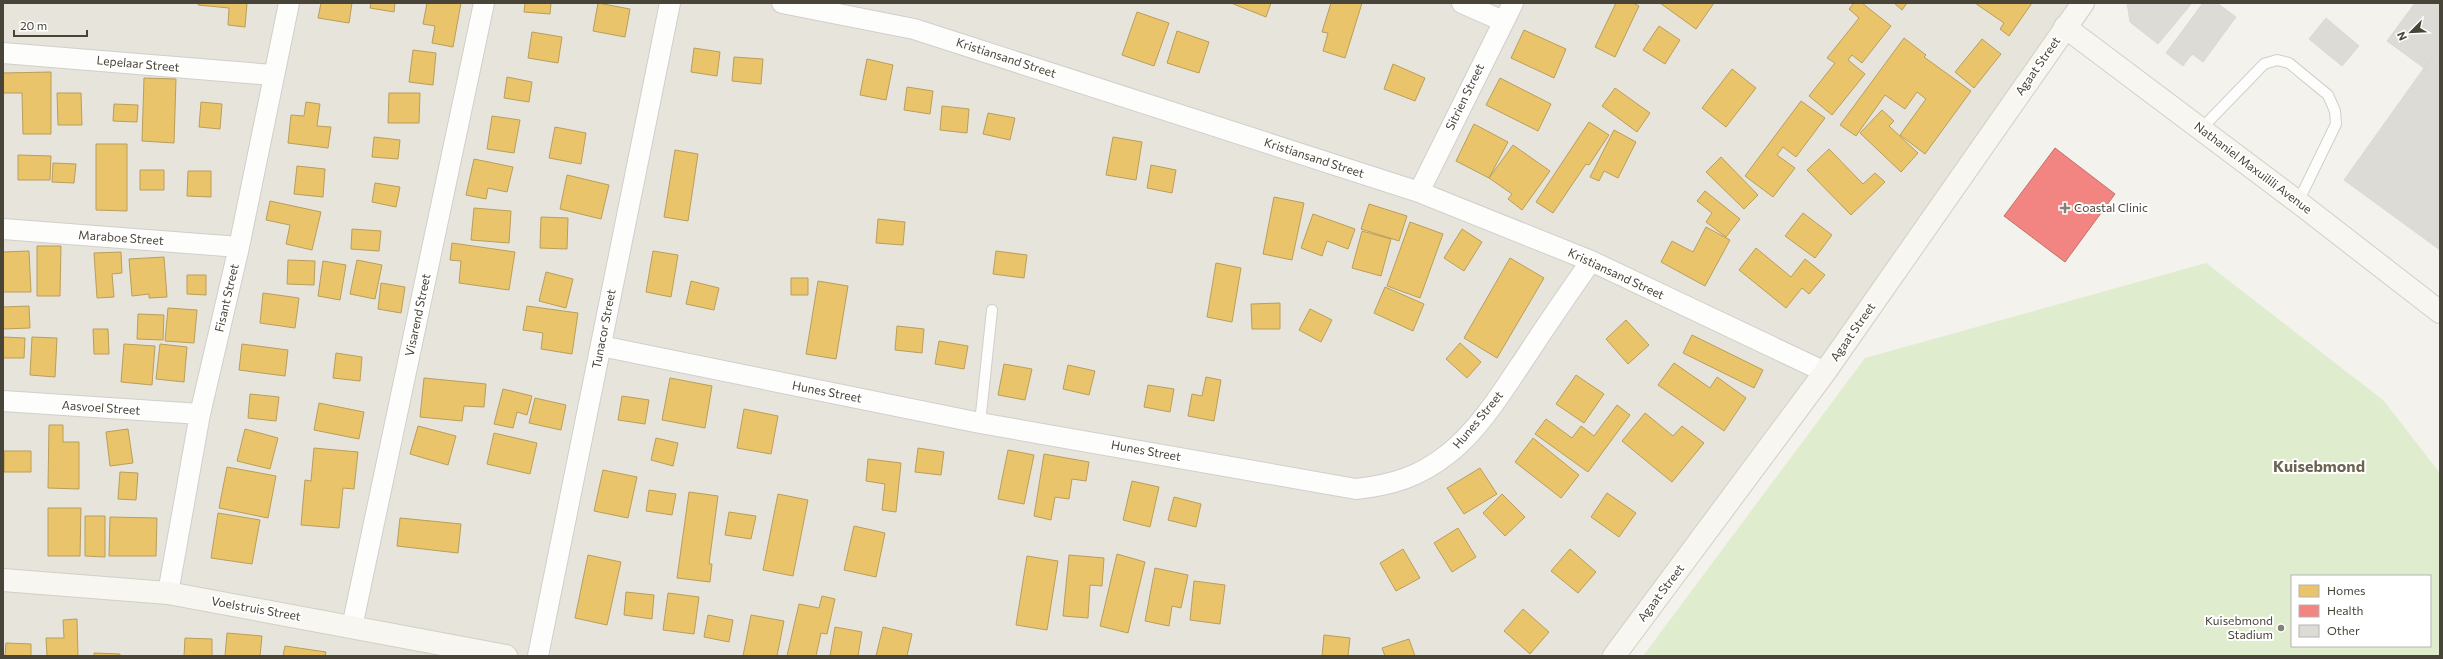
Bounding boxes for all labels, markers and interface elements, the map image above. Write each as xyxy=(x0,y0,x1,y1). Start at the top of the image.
scale bar xyxy=(14,12,87,38)
north arrow xyxy=(2391,12,2431,52)
text: 20 m xyxy=(20,18,47,32)
text: N xyxy=(2394,30,2409,43)
street label: Agaat Street xyxy=(2012,33,2062,97)
street label: Kristiansand Street xyxy=(955,34,1058,80)
street label: Lepelaar Street xyxy=(96,52,180,74)
street label: Sitrien Street xyxy=(1442,61,1486,132)
street label: Nathaniel Maxuilili Avenue xyxy=(2192,118,2315,216)
street label: Kristiansand Street xyxy=(1263,134,1366,180)
place label: Coastal Clinic xyxy=(2074,200,2148,214)
marker: Coastal Clinic xyxy=(2059,202,2071,214)
street label: Maraboe Street xyxy=(78,227,164,247)
street label: Kristiansand Street xyxy=(1566,245,1667,302)
street label: Fisant Street xyxy=(211,262,241,333)
street label: Visarend Street xyxy=(401,272,433,357)
street label: Tunacor Street xyxy=(588,288,618,370)
street label: Agaat Street xyxy=(1827,299,1877,363)
street label: Hunes Street xyxy=(791,377,863,405)
street label: Hunes Street xyxy=(1449,388,1505,451)
street label: Aasvoel Street xyxy=(61,397,141,417)
street label: Hunes Street xyxy=(1110,437,1182,463)
district label: Kuisebmond xyxy=(2273,456,2365,475)
street label: Agaat Street xyxy=(1634,561,1686,624)
legend xyxy=(2291,575,2431,647)
text: Homes xyxy=(2327,583,2365,597)
street label: Voelstruis Street xyxy=(210,593,302,623)
text: Health xyxy=(2327,603,2363,617)
place label: Kuisebmond Stadium xyxy=(2205,613,2273,641)
marker: Kuisebmond Stadium xyxy=(2276,623,2286,633)
text: Other xyxy=(2327,623,2360,637)

